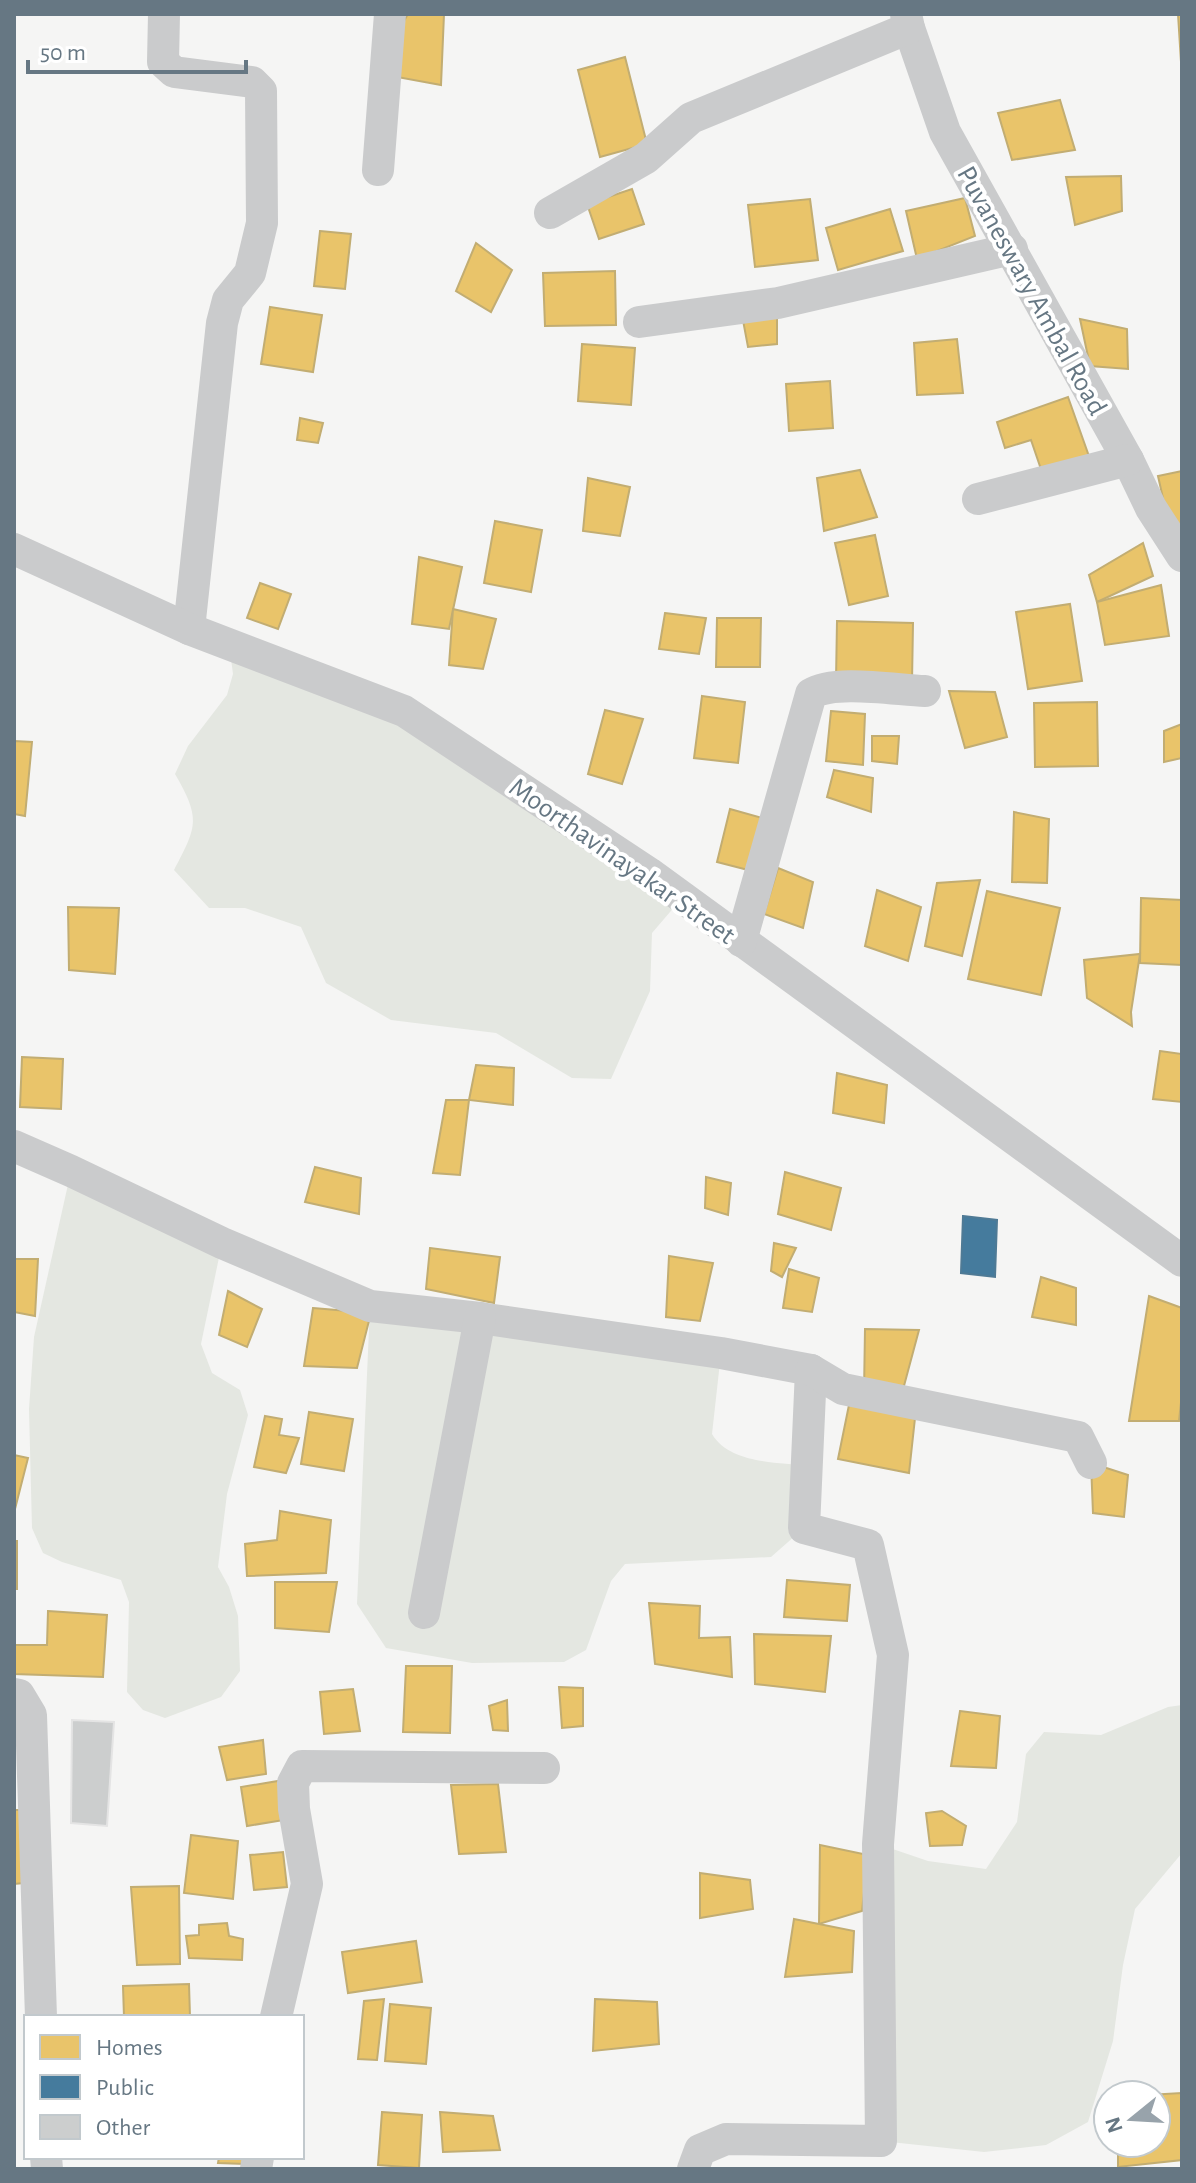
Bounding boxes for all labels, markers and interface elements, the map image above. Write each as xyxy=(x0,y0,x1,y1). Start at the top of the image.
scale bar xyxy=(28,24,246,74)
text: 50 m xyxy=(40,41,86,65)
street label: Puvaneswary Ambal Road xyxy=(951,162,1111,420)
street label: Moorthavinayakar Street xyxy=(504,773,740,950)
legend xyxy=(24,2015,304,2159)
text: Homes xyxy=(96,2036,163,2060)
text: Public xyxy=(96,2076,154,2100)
north arrow xyxy=(1092,2079,1172,2159)
text: N xyxy=(1101,2114,1127,2136)
text: Other xyxy=(96,2116,150,2140)

